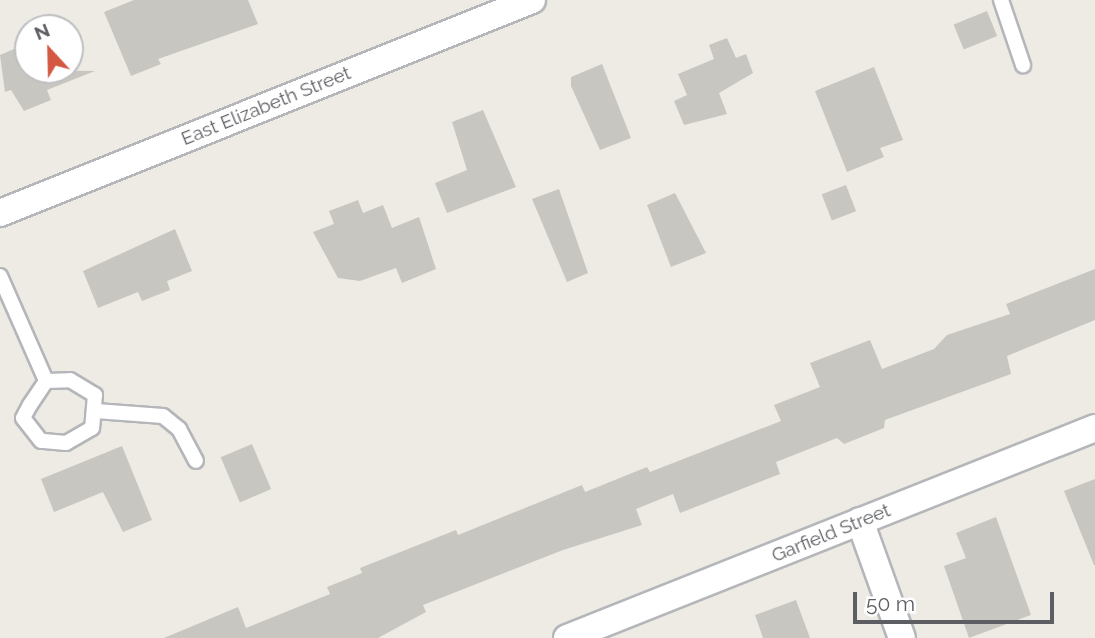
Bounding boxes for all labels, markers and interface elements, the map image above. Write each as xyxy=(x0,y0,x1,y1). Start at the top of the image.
north arrow xyxy=(14,14,84,84)
text: N xyxy=(31,18,53,44)
street label: East Elizabeth Street xyxy=(178,62,354,150)
street label: Garfield Street xyxy=(768,499,894,567)
scale bar xyxy=(857,578,1058,622)
text: 50 m xyxy=(866,591,915,616)

